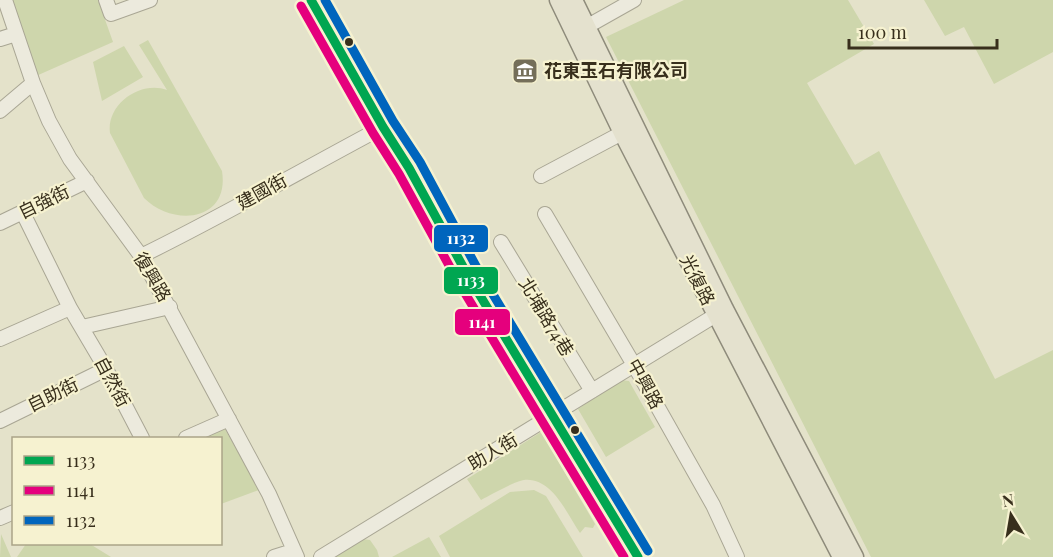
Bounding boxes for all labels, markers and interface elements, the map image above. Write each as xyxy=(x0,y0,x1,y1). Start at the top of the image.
scale bar xyxy=(849,12,998,50)
text: 100 m xyxy=(858,20,907,44)
unlabelled marker xyxy=(343,36,355,48)
museum icon: 花東玉石有限公司 xyxy=(510,56,540,86)
place label: 花東玉石有限公司 xyxy=(544,58,688,82)
street label: 建國街 xyxy=(232,168,291,215)
street label: 自強街 xyxy=(14,178,73,224)
line badge: 1132 xyxy=(433,224,489,253)
text: 1132 xyxy=(447,227,475,248)
street label: 復興路 xyxy=(129,247,177,306)
street label: 光復路 xyxy=(675,250,721,309)
line badge: 1133 xyxy=(443,266,499,295)
text: 1133 xyxy=(457,269,485,290)
street label: 北埔路74巷 xyxy=(514,273,580,360)
line badge: 1141 xyxy=(454,308,511,336)
text: 1141 xyxy=(469,311,495,332)
street label: 自然街 xyxy=(90,352,136,411)
street label: 中興路 xyxy=(622,354,669,413)
street label: 自助街 xyxy=(23,371,82,417)
unlabelled marker xyxy=(569,424,581,436)
street label: 助人街 xyxy=(463,427,522,475)
legend xyxy=(12,437,222,545)
text: 1133 xyxy=(66,448,95,472)
text: 1141 xyxy=(66,478,95,502)
north arrow xyxy=(981,485,1041,545)
text: N xyxy=(1000,488,1016,511)
text: 1132 xyxy=(66,508,96,532)

